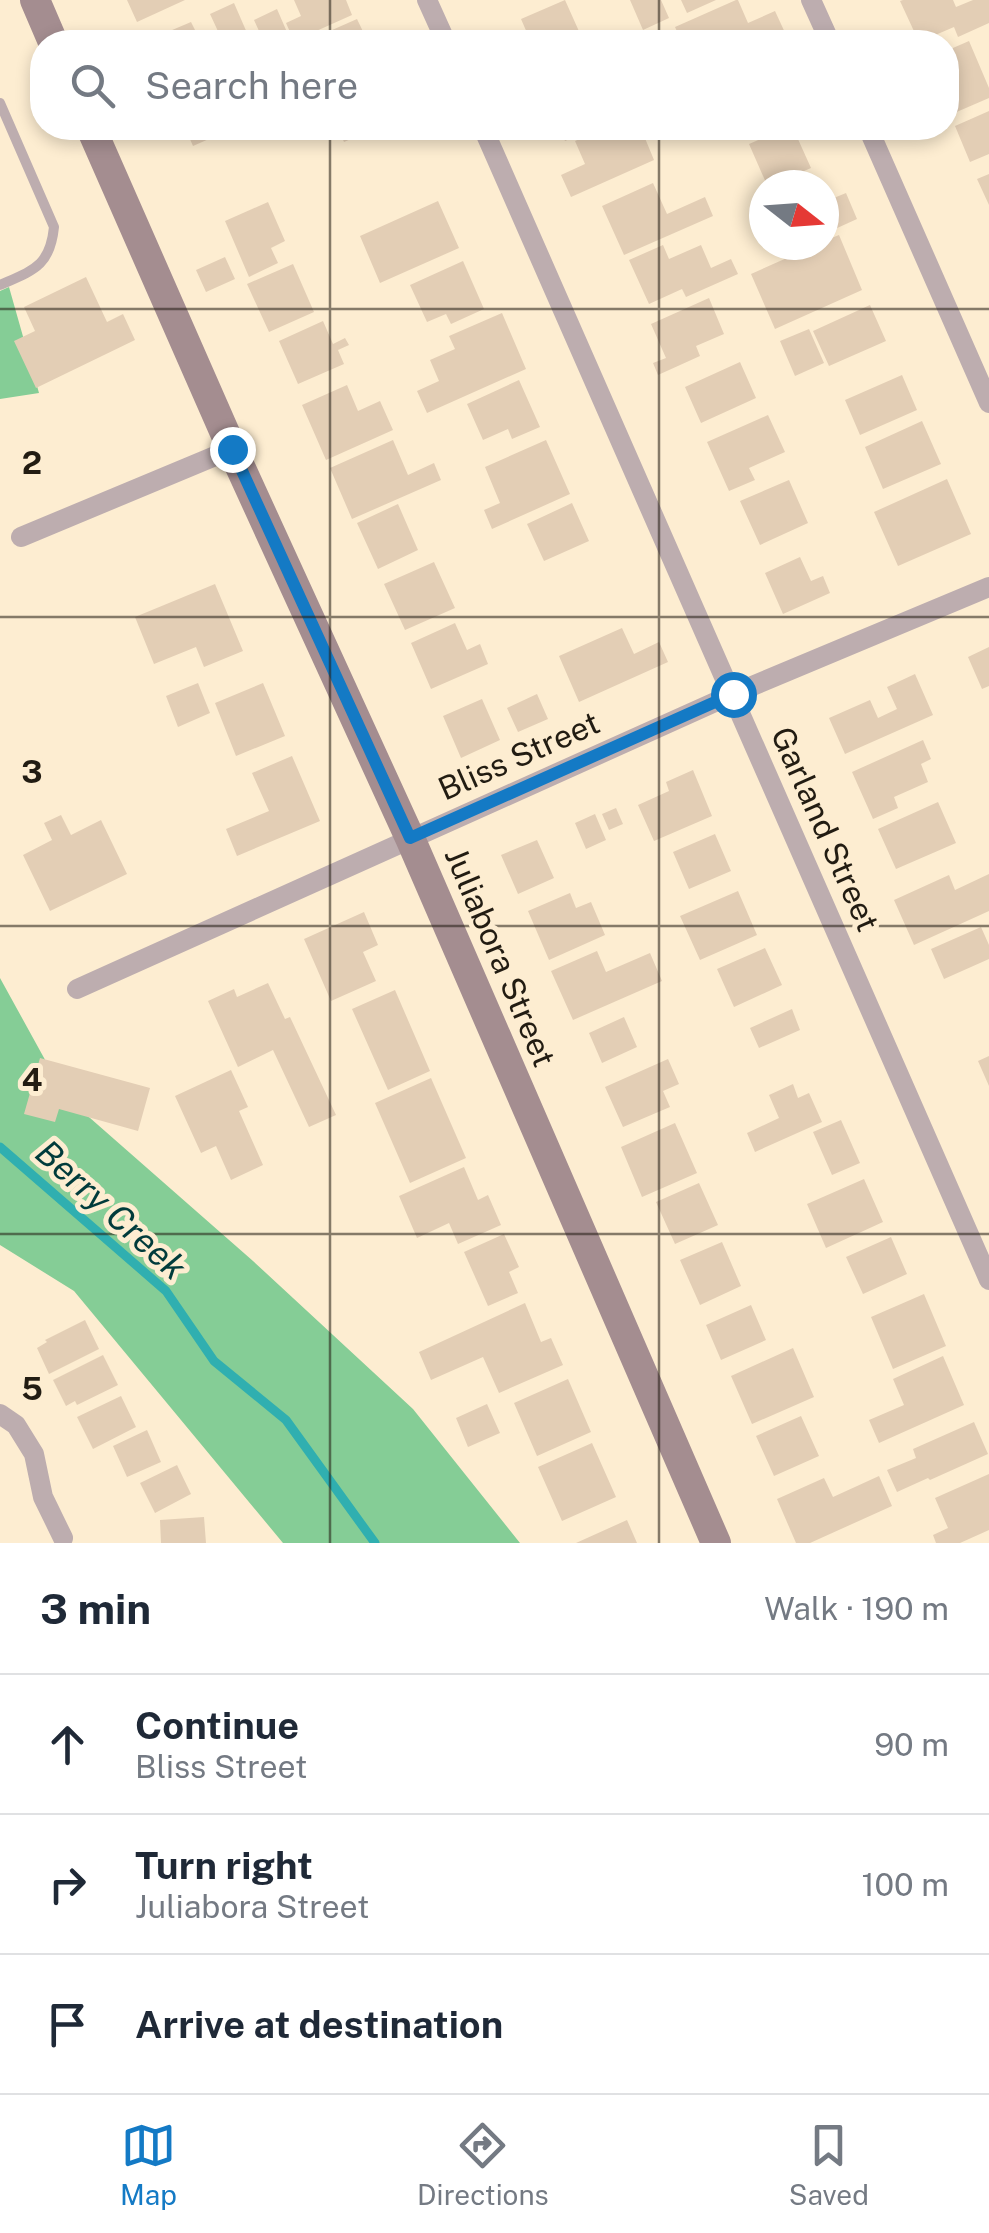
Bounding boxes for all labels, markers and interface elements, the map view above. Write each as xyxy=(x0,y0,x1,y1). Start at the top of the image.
search box xyxy=(30,30,959,140)
icon: search xyxy=(65,58,120,113)
text: Search here xyxy=(145,63,358,108)
north arrow xyxy=(749,170,839,260)
route end xyxy=(210,427,256,473)
text: 2 xyxy=(22,444,42,481)
route start xyxy=(711,672,757,718)
street label: Bliss Street xyxy=(433,704,605,808)
street label: Garland Street xyxy=(764,721,887,937)
text: 3 xyxy=(21,753,43,790)
street label: Juliabora Street xyxy=(438,842,563,1072)
text: 4 xyxy=(22,1061,43,1098)
water label: Berry Creek xyxy=(28,1131,195,1288)
text: 5 xyxy=(21,1370,43,1407)
text: 3 min xyxy=(40,1584,151,1633)
text: Walk · 190 m xyxy=(764,1590,949,1627)
text: Continue xyxy=(135,1703,299,1748)
icon: ahead xyxy=(40,1717,95,1772)
text: 90 m xyxy=(874,1726,949,1763)
text: Bliss Street xyxy=(135,1748,307,1785)
text: Turn right xyxy=(135,1843,313,1888)
icon: right xyxy=(40,1857,95,1912)
text: 100 m xyxy=(862,1866,949,1903)
text: Juliabora Street xyxy=(135,1888,369,1925)
icon: arrive xyxy=(40,1997,95,2052)
text: Arrive at destination xyxy=(135,2002,503,2047)
tab: Map xyxy=(120,2118,177,2211)
tab: Directions xyxy=(417,2118,549,2211)
tab: Saved xyxy=(789,2118,869,2211)

